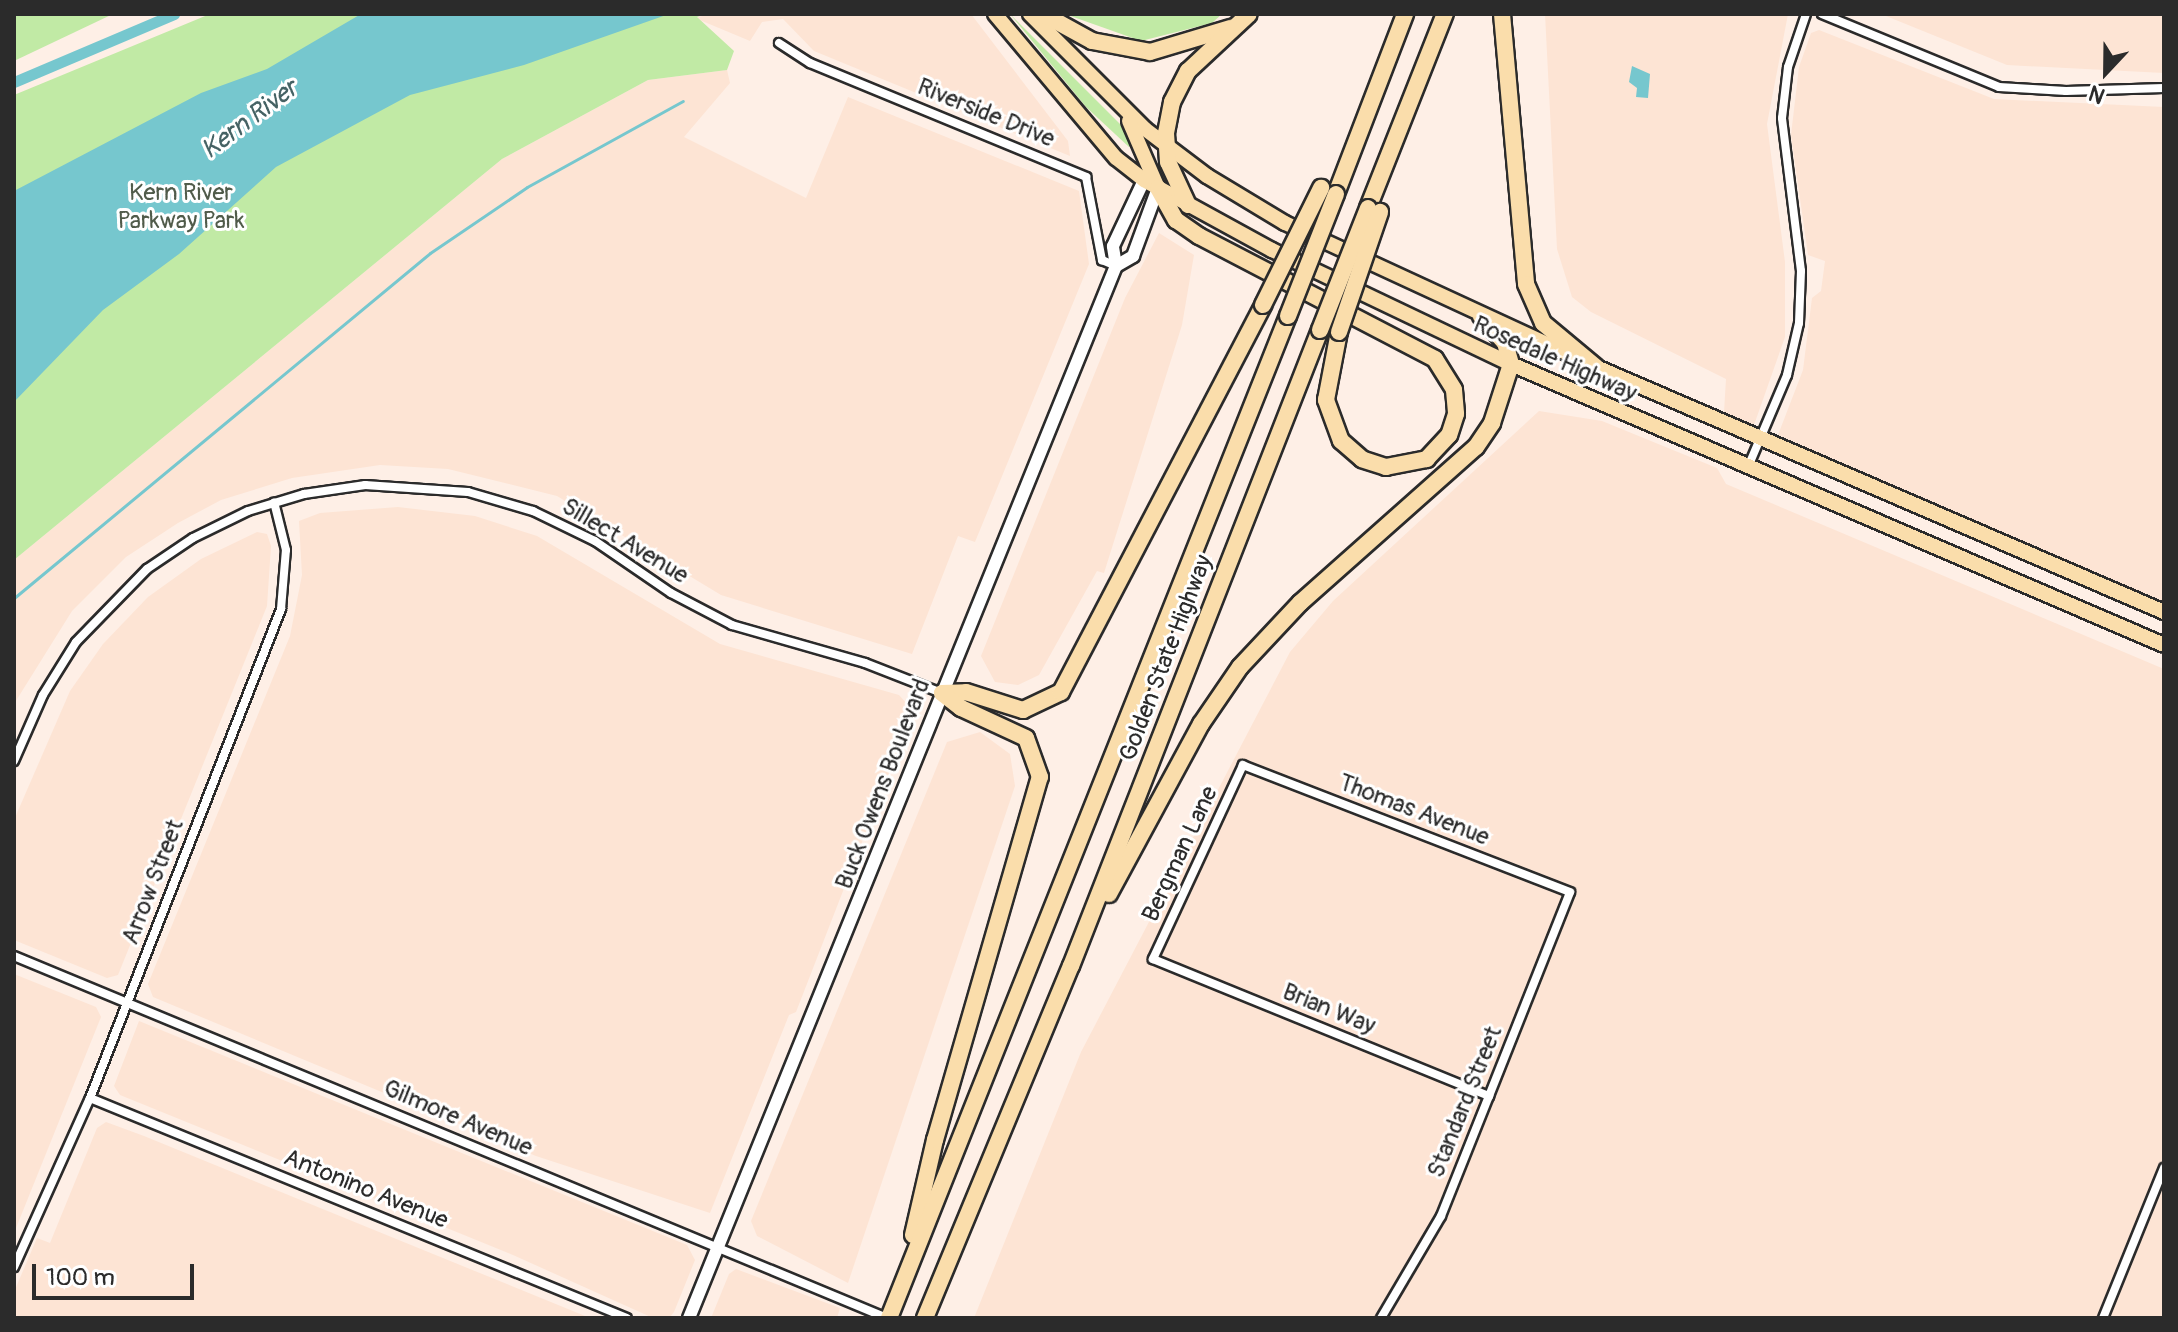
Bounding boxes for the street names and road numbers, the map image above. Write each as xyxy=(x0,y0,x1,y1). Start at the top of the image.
street label: Riverside Drive xyxy=(913,72,1059,154)
street label: Rosedale Highway xyxy=(1469,310,1641,408)
street label: Sillect Avenue xyxy=(557,492,693,590)
street label: Golden State Highway xyxy=(1113,551,1219,765)
street label: Buck Owens Boulevard xyxy=(830,675,936,893)
street label: Thomas Avenue xyxy=(1335,768,1493,852)
street label: Bergman Lane xyxy=(1136,782,1224,926)
street label: Arrow Street xyxy=(116,816,190,948)
street label: Brian Way xyxy=(1278,977,1380,1041)
street label: Standard Street xyxy=(1422,1022,1508,1182)
street label: Gilmore Avenue xyxy=(379,1074,537,1162)
street label: Antonino Avenue xyxy=(280,1143,452,1235)

